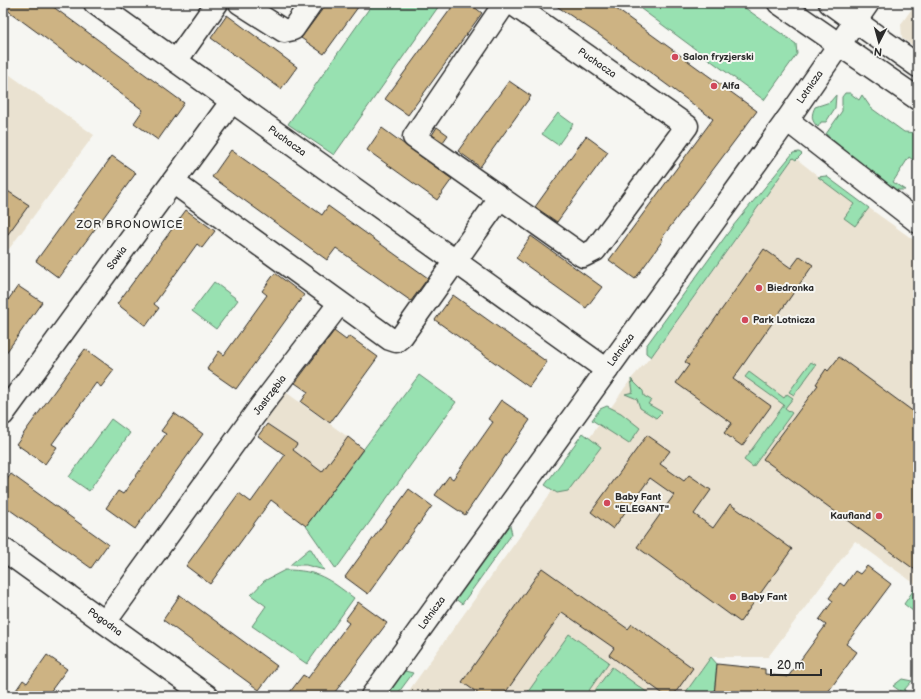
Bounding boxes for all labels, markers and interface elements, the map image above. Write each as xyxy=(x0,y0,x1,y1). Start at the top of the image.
north arrow xyxy=(859,22,899,62)
street label: Puchacza xyxy=(576,45,619,81)
text: N xyxy=(873,45,883,58)
place label: Salon fryzjerski xyxy=(683,51,754,63)
marker: Salon fryzjerski xyxy=(670,52,680,62)
street label: Lotnicza xyxy=(794,68,826,106)
place label: Alfa xyxy=(721,80,740,92)
marker: Alfa xyxy=(709,81,719,91)
street label: Puchacza xyxy=(266,123,309,159)
district label: ZOR BRONOWICE xyxy=(75,218,184,231)
street label: Sowia xyxy=(104,244,130,272)
place label: Biedronka xyxy=(767,282,814,294)
marker: Biedronka xyxy=(754,283,764,293)
place label: Park Lotnicza xyxy=(753,314,815,326)
marker: Park Lotnicza xyxy=(740,315,750,325)
street label: Lotnicza xyxy=(605,331,637,369)
street label: Jastrzębia xyxy=(251,372,289,417)
place label: Baby Fant "ELEGANT" xyxy=(615,491,669,515)
marker: Baby Fant "ELEGANT" xyxy=(602,498,612,508)
place label: Kaufland xyxy=(830,510,871,522)
marker: Kaufland xyxy=(874,511,884,521)
place label: Baby Fant xyxy=(741,591,788,603)
marker: Baby Fant xyxy=(728,592,738,602)
street label: Lotnicza xyxy=(416,594,448,632)
street label: Pogodna xyxy=(85,605,125,639)
scale bar xyxy=(771,651,821,677)
text: 20 m xyxy=(777,658,804,673)

